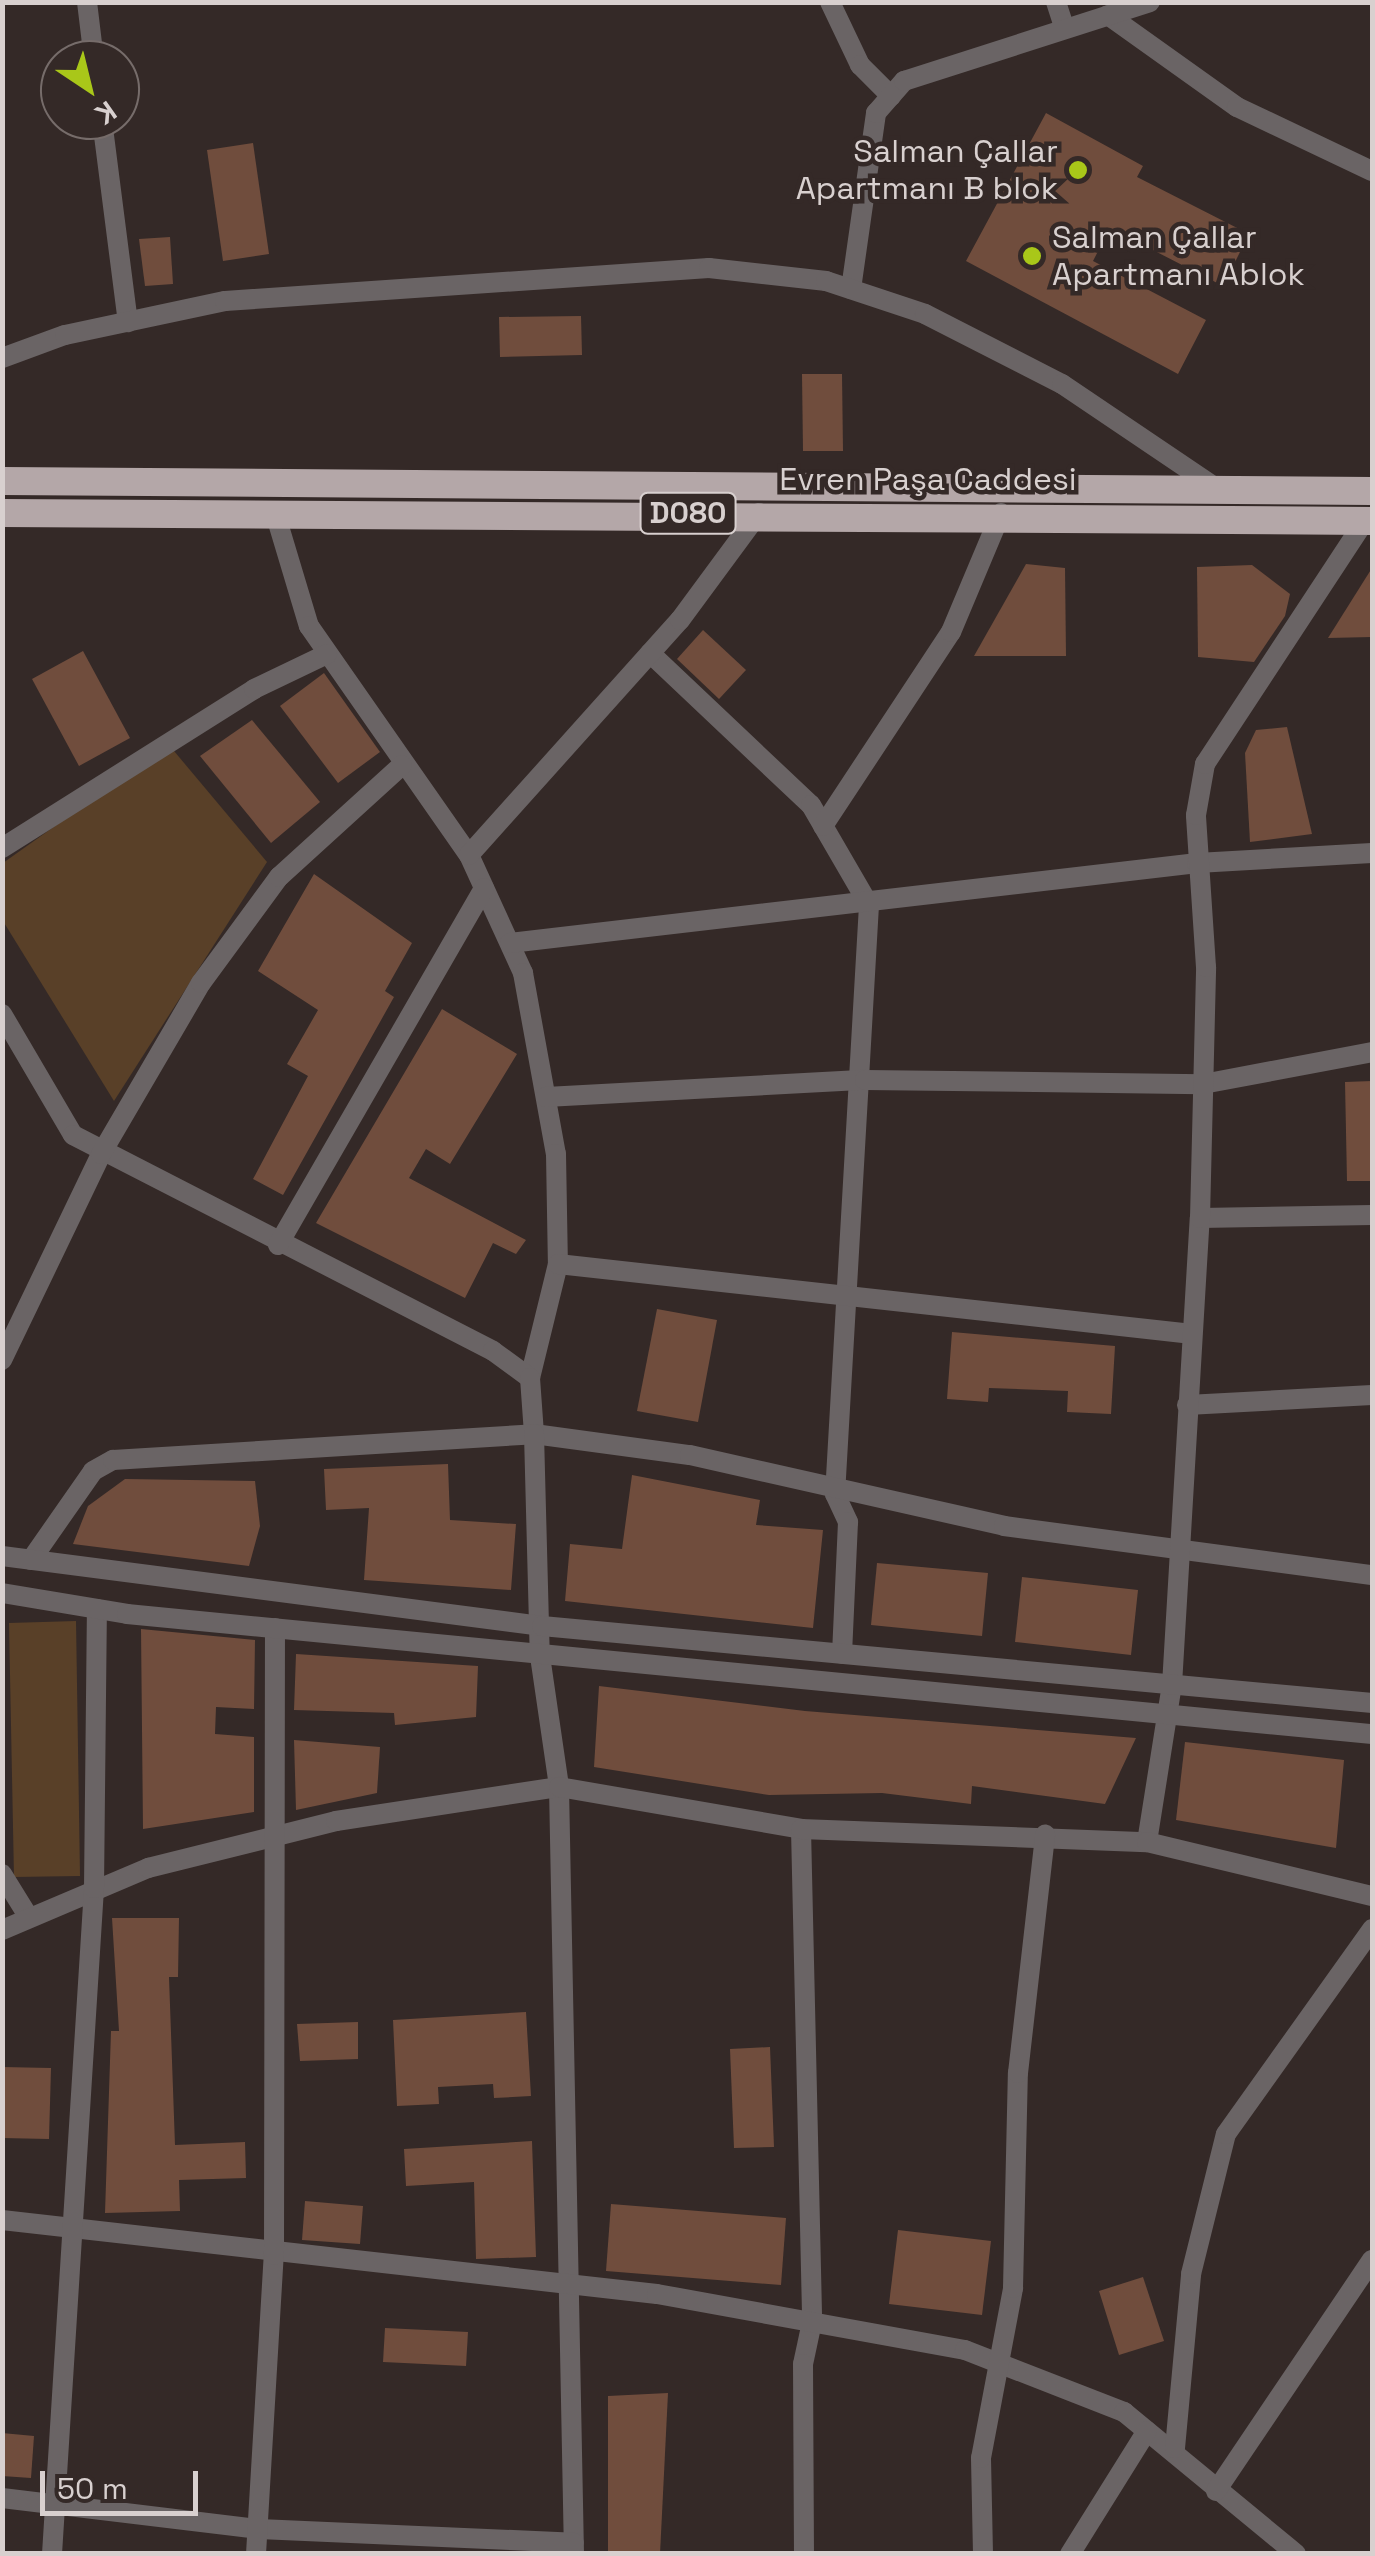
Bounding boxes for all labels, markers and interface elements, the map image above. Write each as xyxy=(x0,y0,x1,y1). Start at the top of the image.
north arrow xyxy=(40,40,140,140)
text: K xyxy=(89,93,124,133)
place label: Salman Çallar Apartmanı B blok xyxy=(796,133,1058,208)
marker: Salman Çallar Apartmanı B blok xyxy=(1067,159,1089,181)
place label: Salman Çallar Apartmanı Ablok xyxy=(1052,219,1305,294)
marker: Salman Çallar Apartmanı Ablok xyxy=(1021,245,1043,267)
street label: Evren Paşa Caddesi xyxy=(779,460,1077,498)
road number: D080 xyxy=(638,488,738,538)
scale bar xyxy=(45,2451,202,2513)
text: 50 m xyxy=(57,2469,128,2508)

